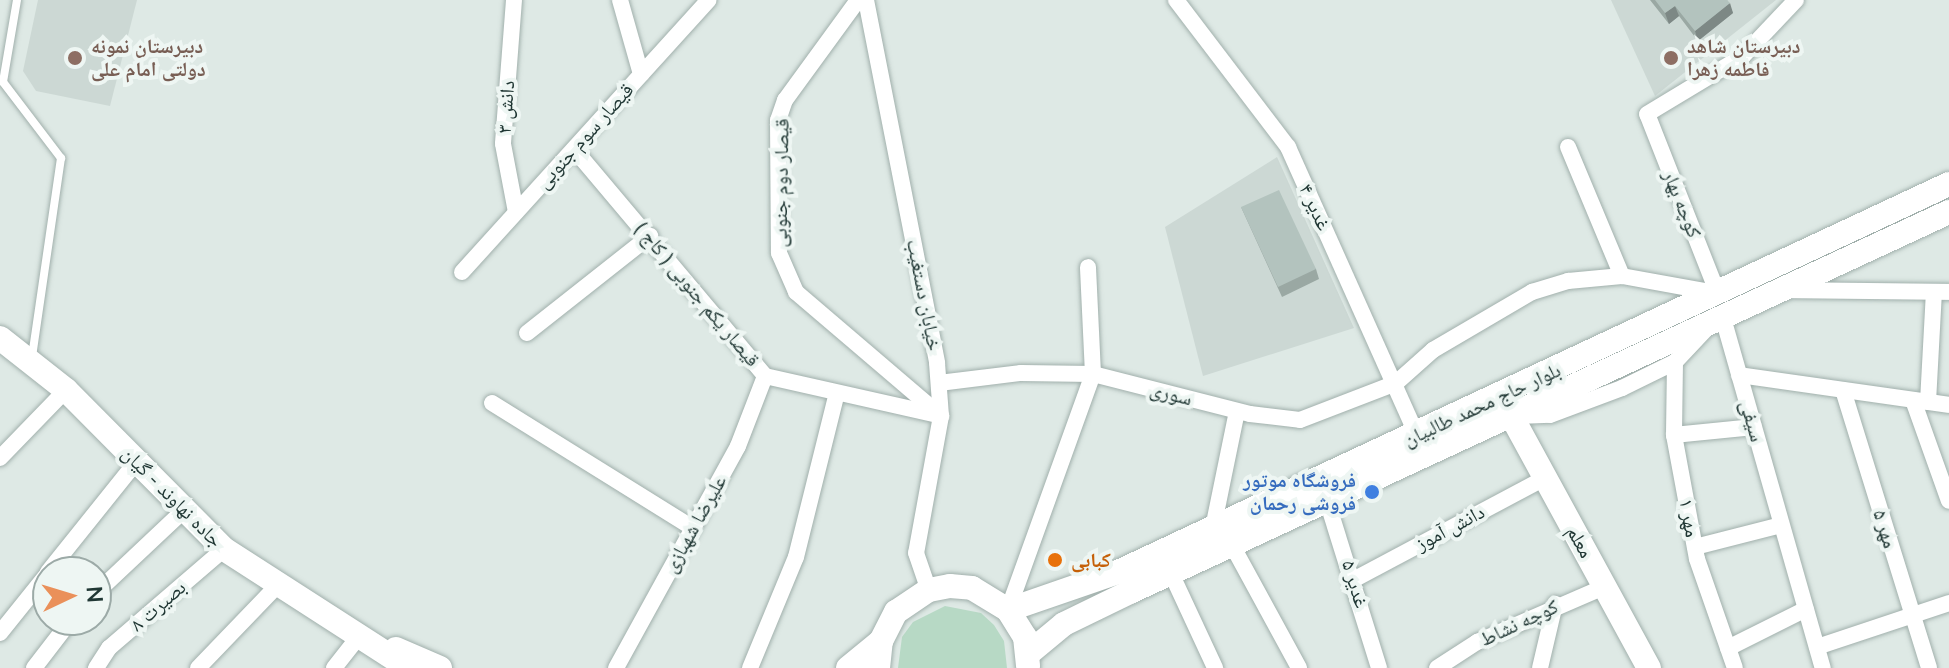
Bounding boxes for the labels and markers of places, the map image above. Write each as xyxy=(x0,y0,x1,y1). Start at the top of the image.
place label: دبیرستان نمونه دولتی امام علی xyxy=(91,34,206,81)
place label: دبیرستان شاهد فاطمه زهرا xyxy=(1687,34,1801,81)
marker: دبیرستان نمونه دولتی امام علی xyxy=(66,49,84,67)
marker: دبیرستان شاهد فاطمه زهرا xyxy=(1662,49,1680,67)
place label: فروشگاه موتور فروشی رحمان xyxy=(1243,468,1356,515)
marker: فروشگاه موتور فروشی رحمان xyxy=(1363,483,1381,501)
place label: کبابی xyxy=(1071,548,1111,572)
marker: کبابی xyxy=(1046,551,1064,569)

